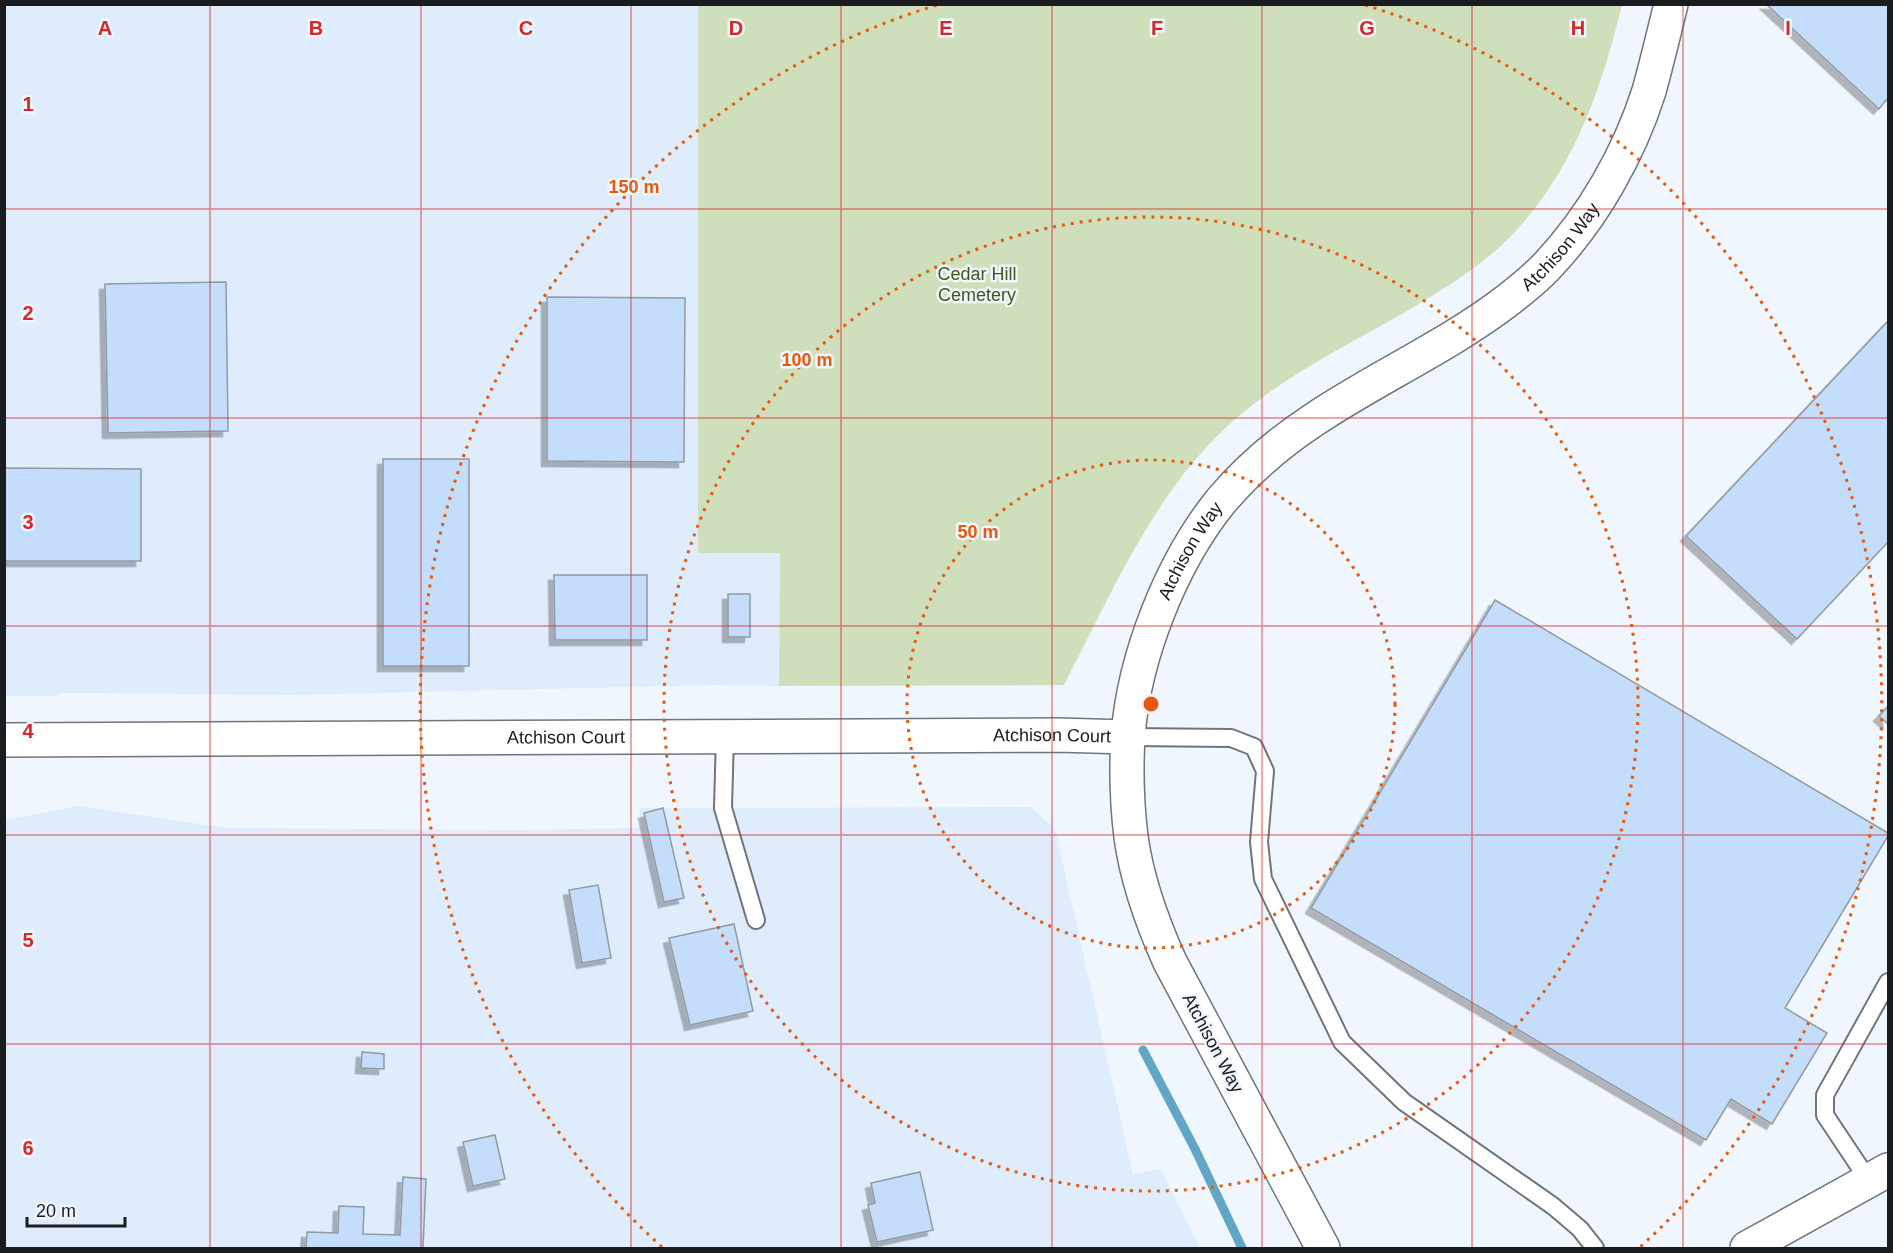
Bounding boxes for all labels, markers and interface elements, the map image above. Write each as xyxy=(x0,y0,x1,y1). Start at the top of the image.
text: A xyxy=(98,17,112,39)
text: B xyxy=(309,17,323,39)
text: C xyxy=(519,17,533,39)
text: D xyxy=(729,17,743,39)
text: E xyxy=(939,17,953,39)
text: F xyxy=(1151,17,1163,39)
text: G xyxy=(1359,17,1375,39)
text: H xyxy=(1571,17,1585,39)
text: I xyxy=(1785,17,1791,39)
text: 1 xyxy=(22,93,34,115)
text: 150 m xyxy=(608,177,660,197)
street label: Atchison Way xyxy=(1517,199,1603,295)
park label: Cedar Hill Cemetery xyxy=(937,264,1017,305)
text: 2 xyxy=(22,302,34,324)
text: 100 m xyxy=(781,350,833,370)
street label: Atchison Way xyxy=(1154,498,1226,603)
text: 3 xyxy=(22,511,34,533)
text: 50 m xyxy=(957,522,999,542)
centre of rings xyxy=(1141,694,1161,714)
text: 4 xyxy=(22,720,34,742)
street label: Atchison Court xyxy=(993,725,1111,747)
street label: Atchison Court xyxy=(507,727,625,748)
text: 5 xyxy=(22,929,34,951)
street label: Atchison Way xyxy=(1178,990,1248,1096)
text: 6 xyxy=(22,1137,34,1159)
scale bar xyxy=(27,1190,124,1228)
text: 20 m xyxy=(36,1201,76,1221)

